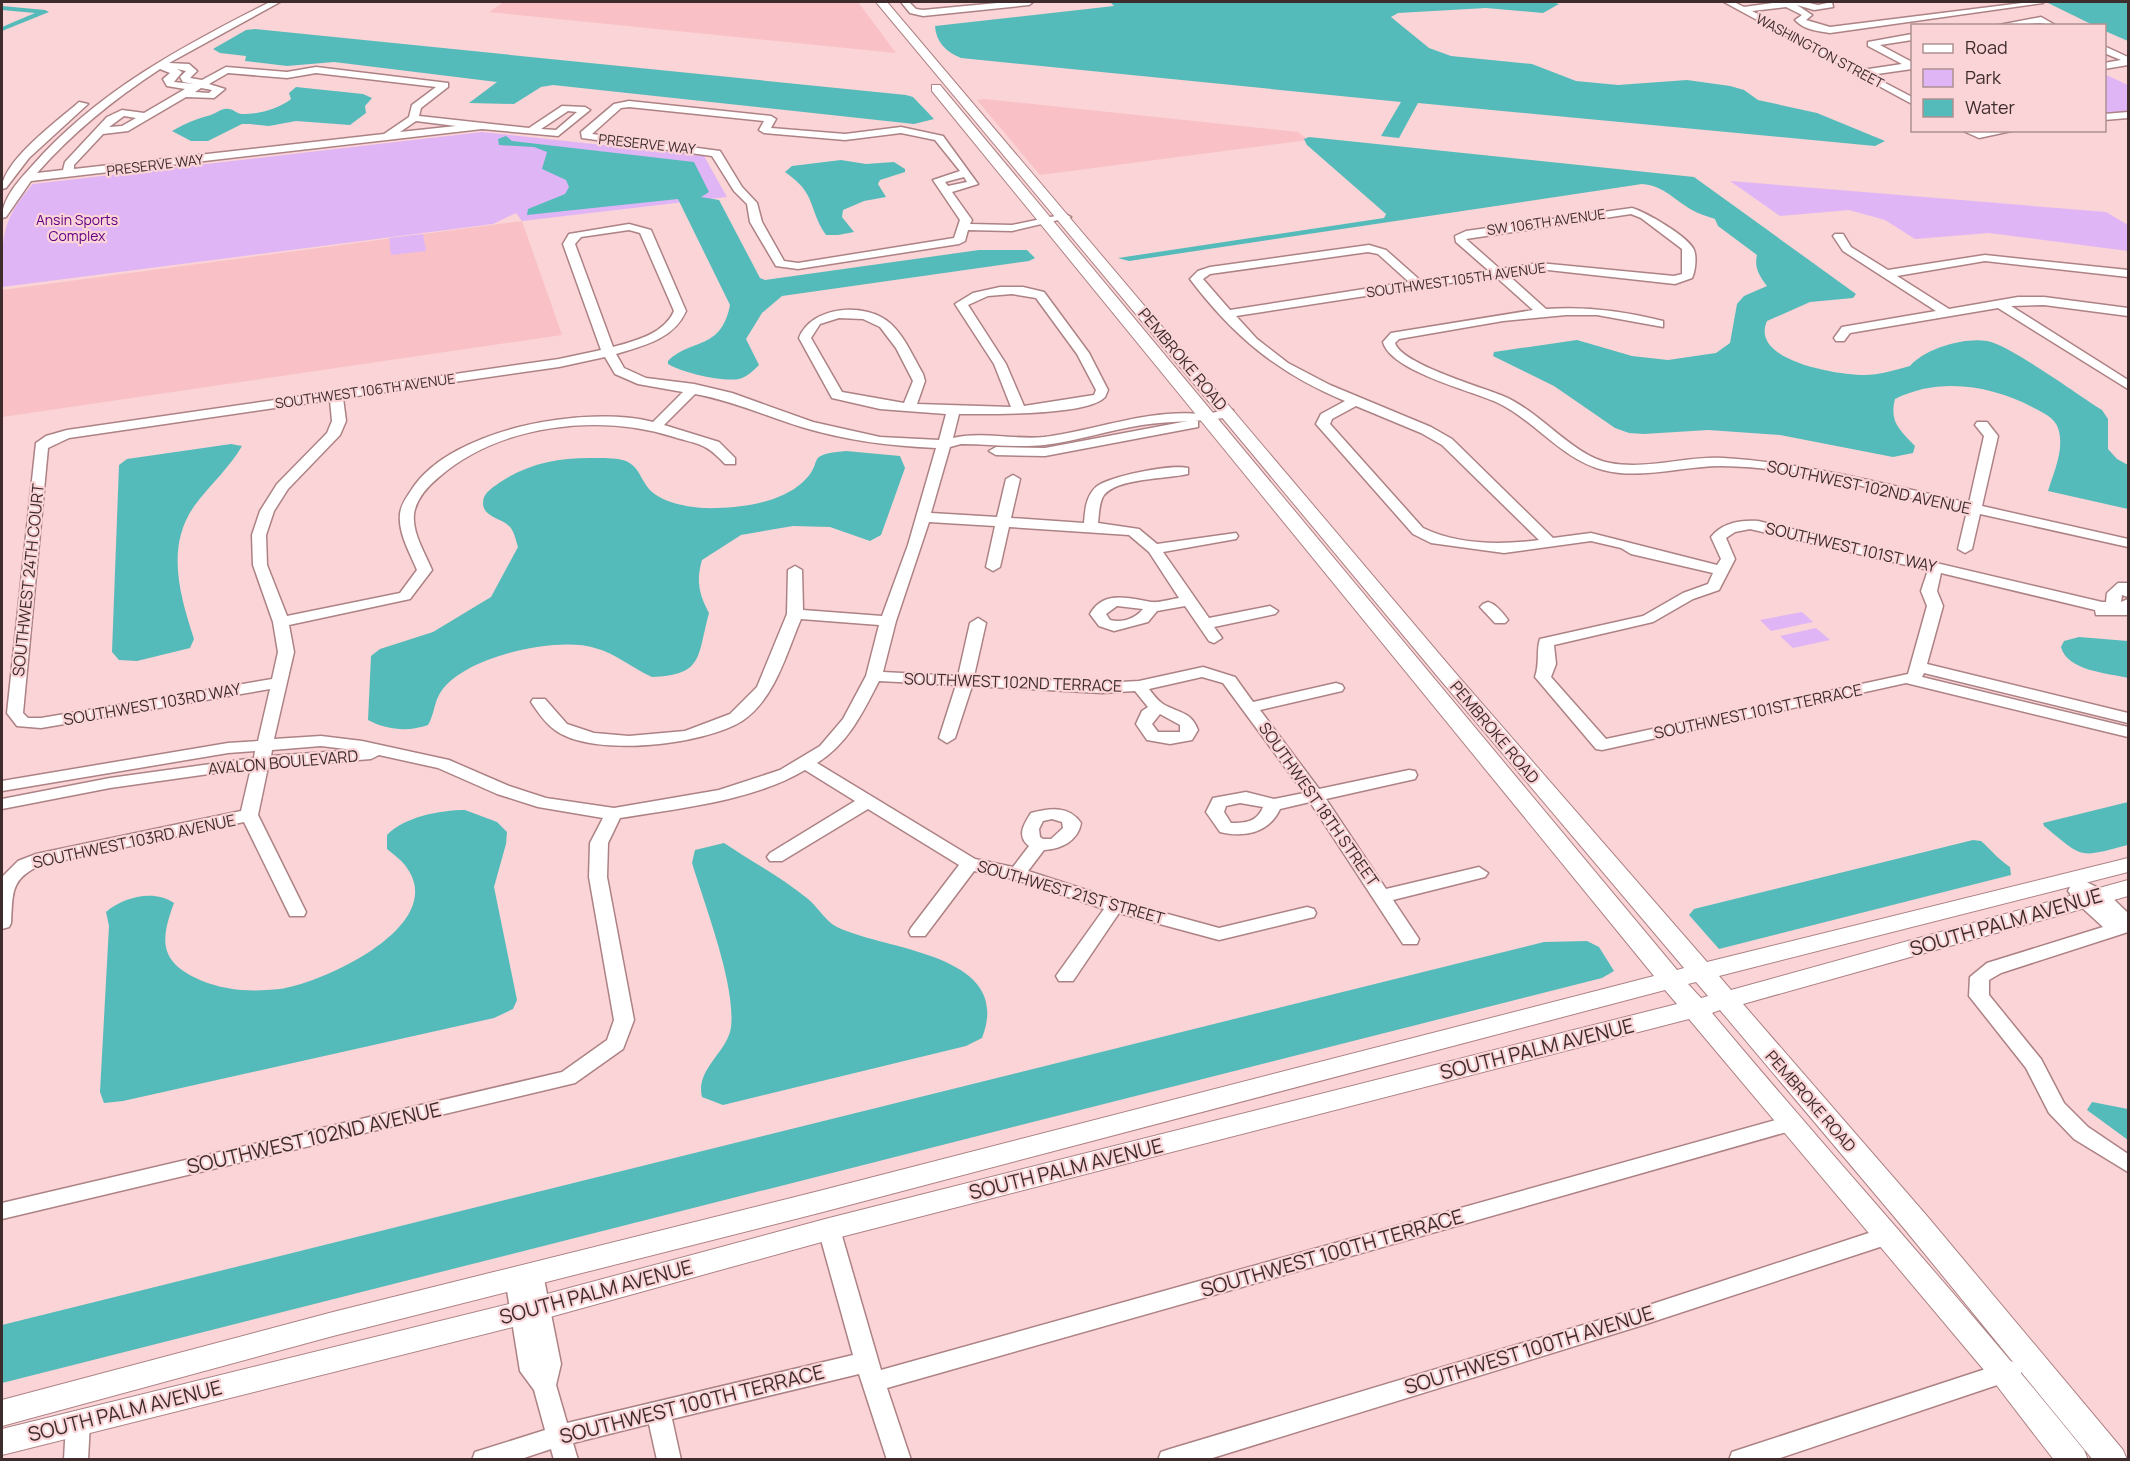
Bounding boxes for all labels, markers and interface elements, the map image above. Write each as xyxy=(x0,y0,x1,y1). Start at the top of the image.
street label: WASHINGTON STREET xyxy=(1753,9,1888,93)
legend xyxy=(1911,24,2106,132)
text: Road xyxy=(1965,35,2008,59)
text: Park xyxy=(1965,65,2002,89)
text: Water xyxy=(1965,95,2015,119)
street label: PRESERVE WAY xyxy=(598,129,697,158)
street label: PRESERVE WAY xyxy=(105,149,205,180)
street label: SW 106TH AVENUE xyxy=(1485,204,1606,239)
park label: Ansin Sports Complex xyxy=(36,210,118,245)
street label: SOUTHWEST 105TH AVENUE xyxy=(1365,257,1547,302)
street label: PEMBROKE ROAD xyxy=(1134,303,1233,415)
street label: SOUTHWEST 106TH AVENUE xyxy=(274,368,456,413)
street label: SOUTHWEST 102ND AVENUE xyxy=(1765,455,1973,519)
street label: SOUTHWEST 24TH COURT xyxy=(7,482,49,678)
street label: SOUTHWEST 101ST WAY xyxy=(1763,517,1939,577)
street label: SOUTHWEST 102ND TERRACE xyxy=(904,667,1122,697)
street label: PEMBROKE ROAD xyxy=(1446,676,1545,788)
street label: SOUTHWEST 103RD WAY xyxy=(62,678,243,730)
street label: SOUTHWEST 101ST TERRACE xyxy=(1652,678,1864,744)
street label: SOUTHWEST 18TH STREET xyxy=(1254,718,1384,891)
street label: AVALON BOULEVARD xyxy=(207,744,359,780)
street label: SOUTHWEST 103RD AVENUE xyxy=(31,809,237,873)
street label: SOUTHWEST 21ST STREET xyxy=(975,855,1168,929)
street label: SOUTH PALM AVENUE xyxy=(1906,881,2105,962)
street label: SOUTH PALM AVENUE xyxy=(1437,1011,1637,1086)
street label: PEMBROKE ROAD xyxy=(1761,1046,1861,1157)
street label: SOUTHWEST 102ND AVENUE xyxy=(184,1095,444,1180)
street label: SOUTH PALM AVENUE xyxy=(966,1131,1166,1206)
street label: SOUTHWEST 100TH TERRACE xyxy=(1197,1202,1466,1303)
street label: SOUTH PALM AVENUE xyxy=(496,1253,696,1330)
street label: SOUTHWEST 100TH AVENUE xyxy=(1401,1299,1657,1400)
street label: SOUTHWEST 100TH TERRACE xyxy=(557,1358,827,1450)
street label: SOUTH PALM AVENUE xyxy=(25,1373,225,1448)

